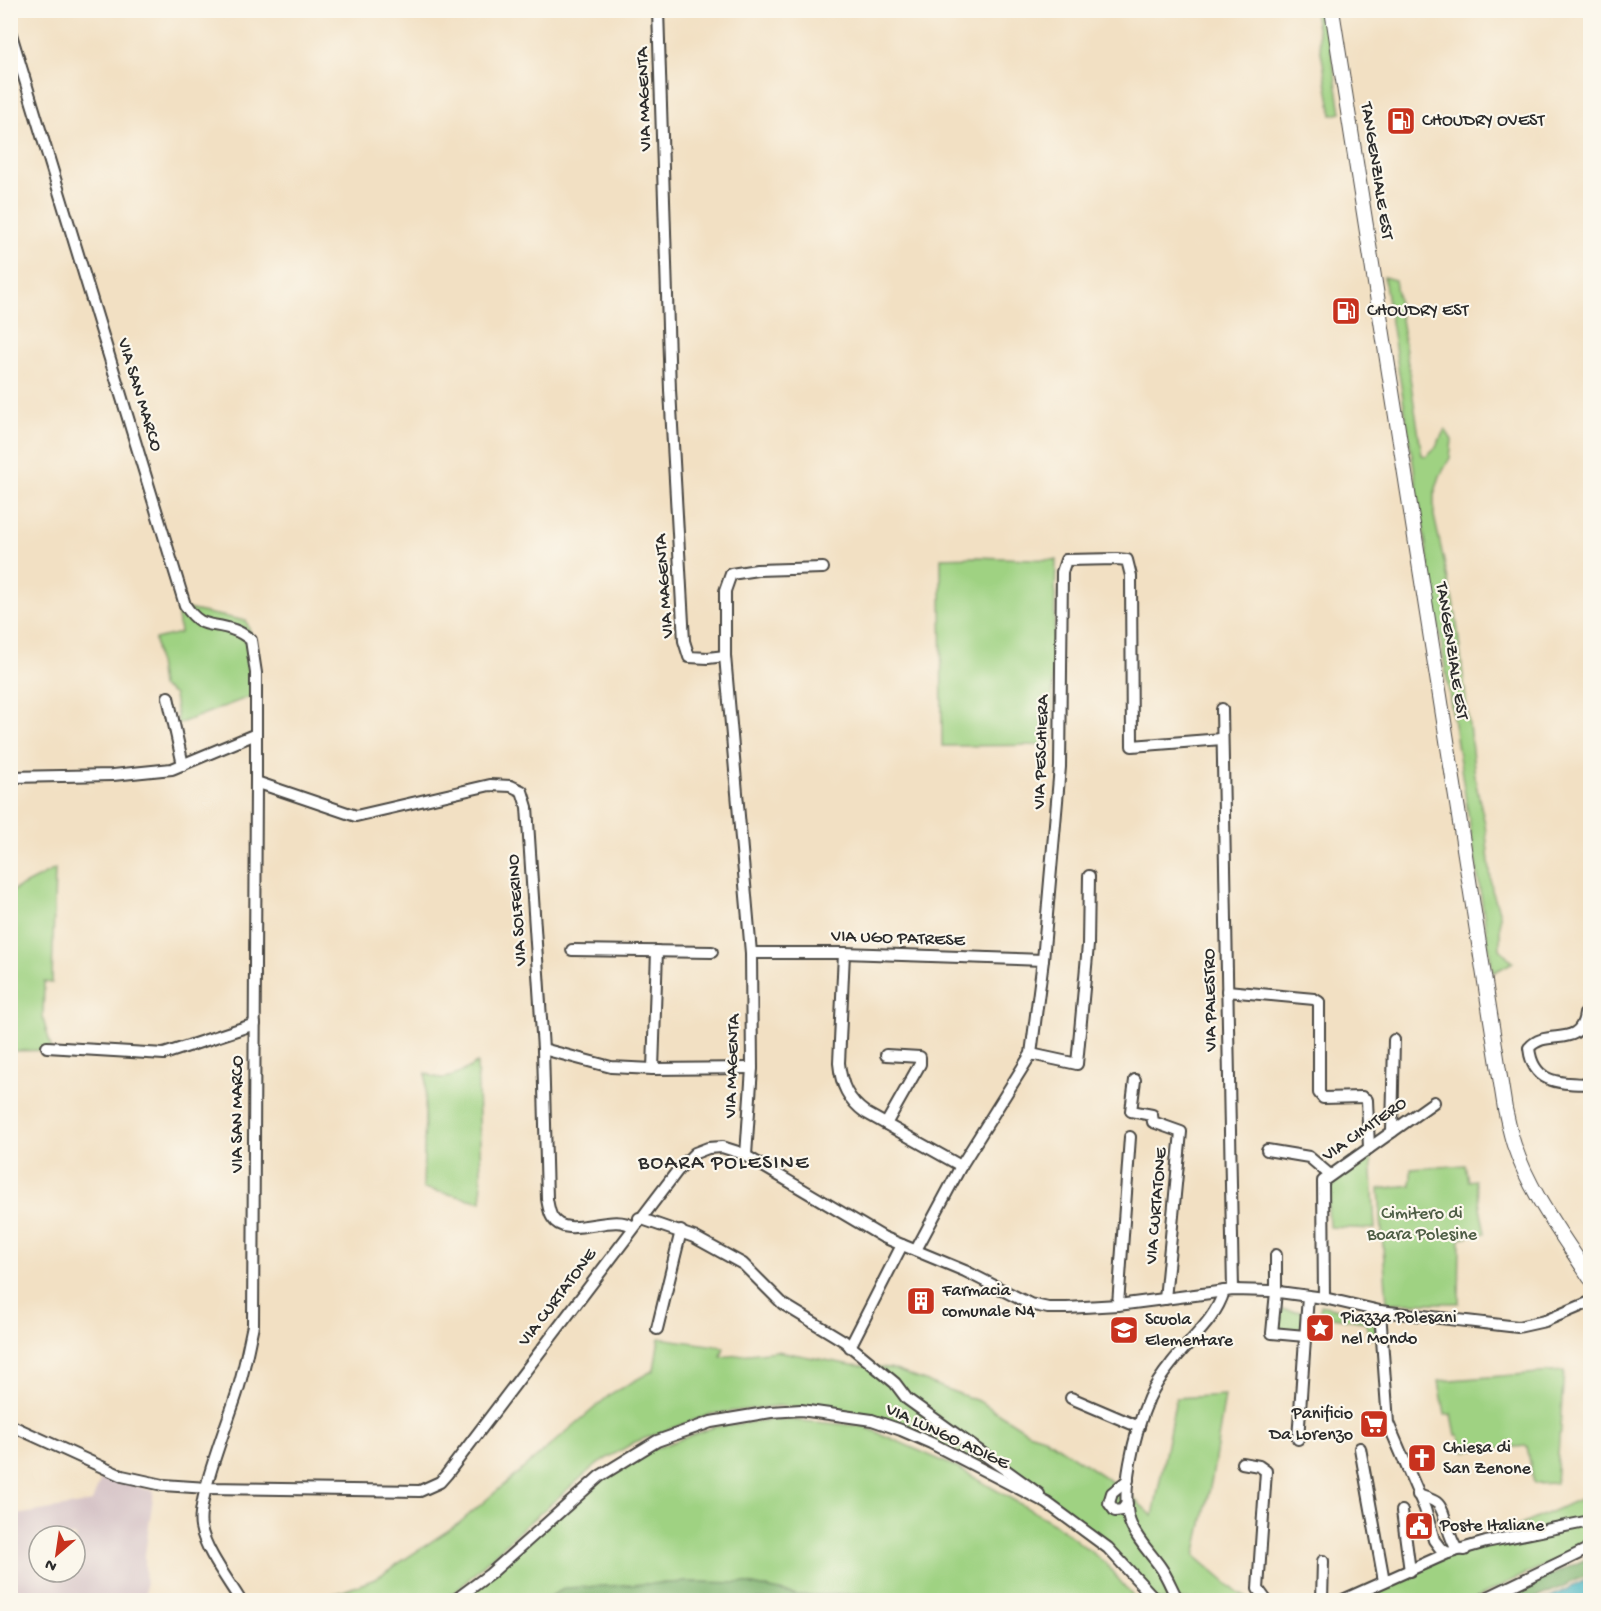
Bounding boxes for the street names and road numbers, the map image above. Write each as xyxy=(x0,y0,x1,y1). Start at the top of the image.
street label: VIA MAGENTA xyxy=(633,45,657,152)
street label: TANGENZIALE EST xyxy=(1355,100,1397,242)
street label: VIA SAN MARCO xyxy=(112,335,166,454)
street label: VIA MAGENTA xyxy=(651,532,679,640)
street label: TANGENZIALE EST xyxy=(1430,580,1472,722)
street label: VIA PESCHIERA xyxy=(1029,693,1055,810)
street label: VIA SOLFERINO xyxy=(504,853,532,967)
street label: VIA UGO PATRESE xyxy=(830,926,966,952)
street label: VIA PALESTRO xyxy=(1200,948,1222,1053)
street label: VIA MAGENTA xyxy=(721,1012,745,1119)
street label: VIA SAN MARCO xyxy=(228,1055,249,1174)
street label: VIA CIMITERO xyxy=(1318,1093,1412,1167)
street label: VIA CURTATONE xyxy=(1141,1146,1173,1266)
street label: VIA CURTATONE xyxy=(514,1244,602,1352)
street label: VIA LUNGO ADIGE xyxy=(881,1399,1013,1475)

